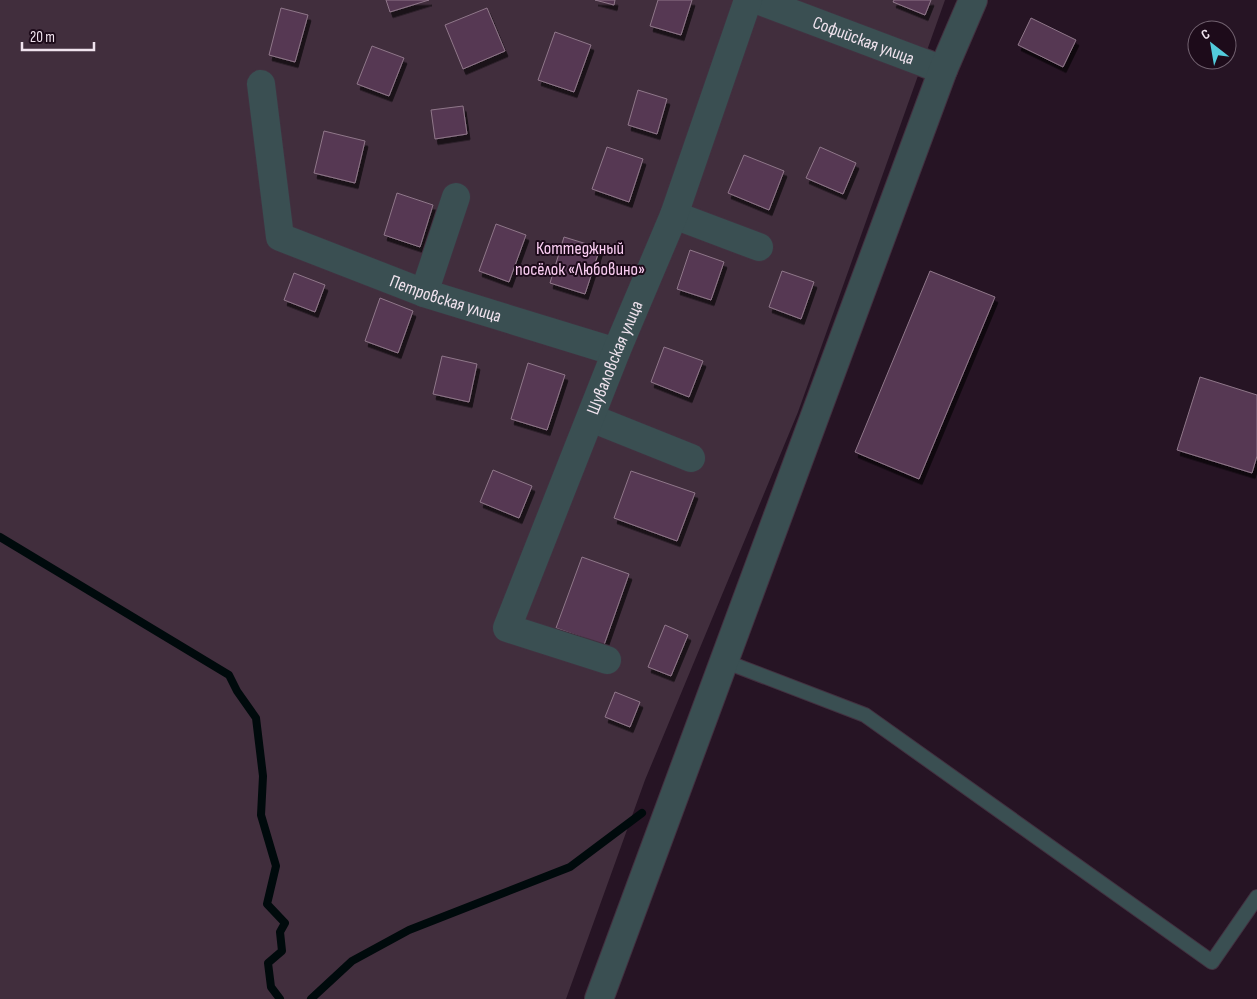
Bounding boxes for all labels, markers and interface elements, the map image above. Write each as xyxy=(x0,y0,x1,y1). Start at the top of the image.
street label: Софийская улица xyxy=(810,12,917,69)
scale bar xyxy=(22,20,95,52)
north arrow xyxy=(1187,20,1237,70)
text: С xyxy=(1198,25,1213,43)
text: 20 m xyxy=(30,28,55,47)
park label: Коттеджный посёлок «Любовино» xyxy=(515,238,645,280)
street label: Петровская улица xyxy=(387,271,504,327)
street label: Шуваловская улица xyxy=(582,298,648,418)

